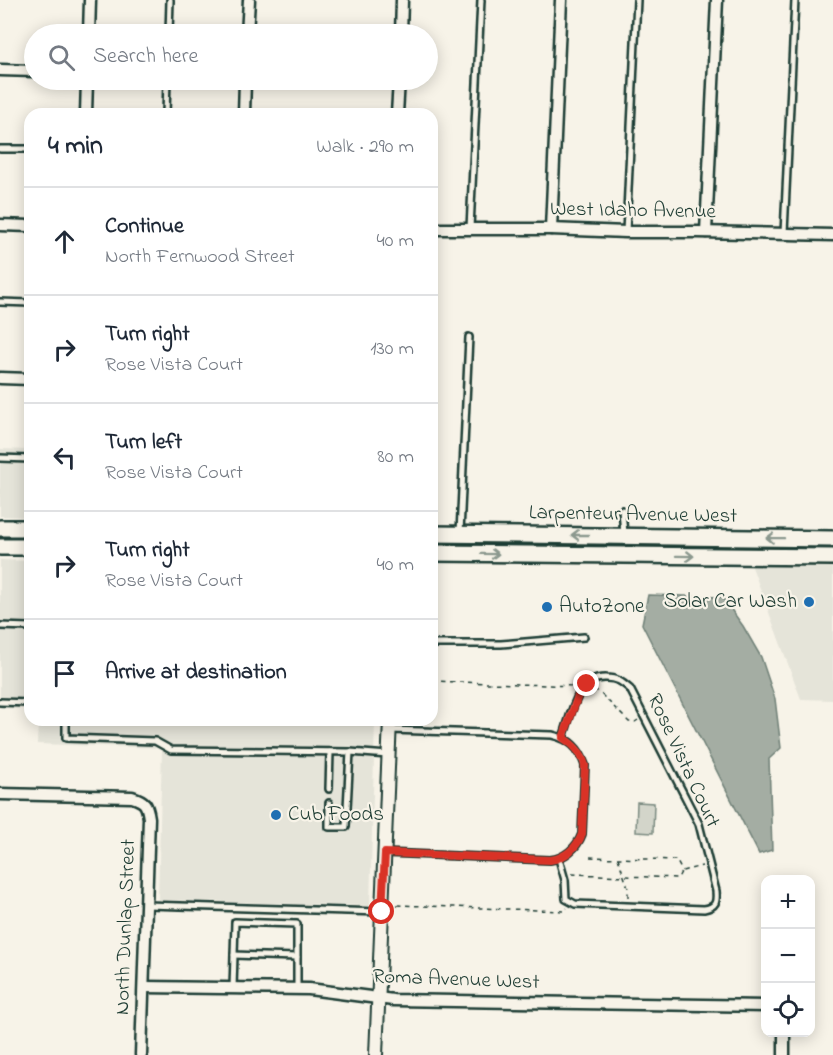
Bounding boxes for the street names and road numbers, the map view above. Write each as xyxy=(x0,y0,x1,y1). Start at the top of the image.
street label: West Idaho Avenue xyxy=(550,195,717,227)
street label: Larpenteur Avenue West xyxy=(529,498,737,532)
street label: Rose Vista Court xyxy=(639,689,727,833)
street label: North Dunlap Street xyxy=(108,838,144,1016)
street label: Roma Avenue West xyxy=(372,962,540,998)

